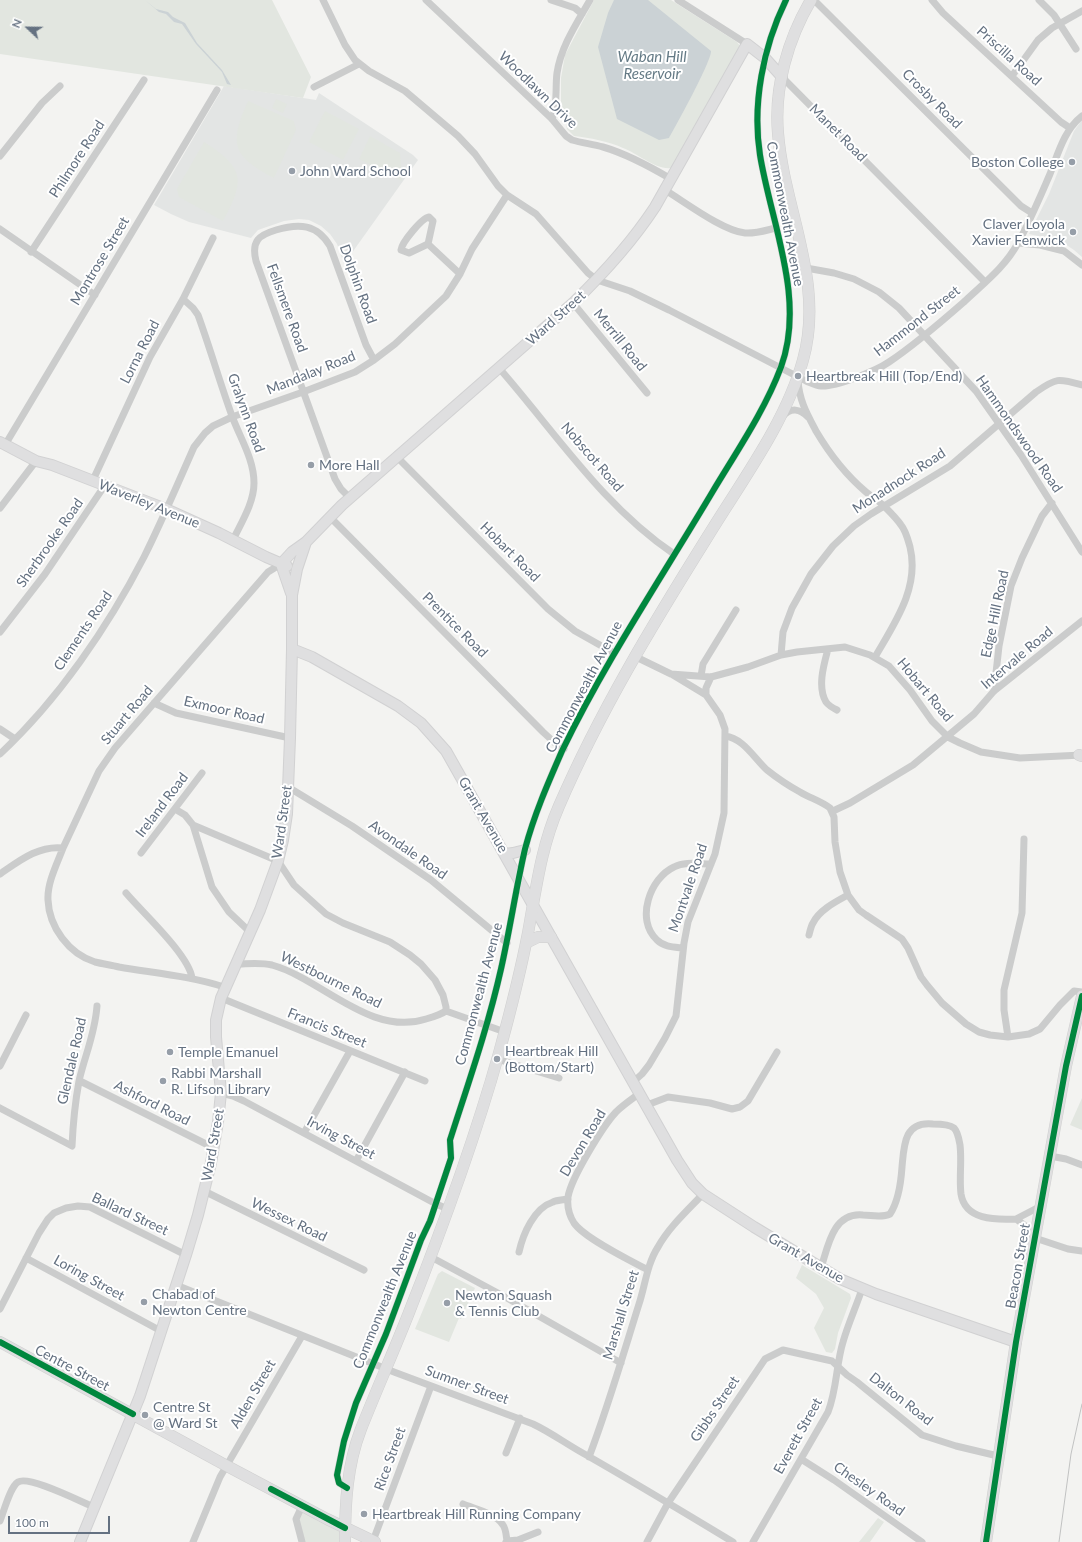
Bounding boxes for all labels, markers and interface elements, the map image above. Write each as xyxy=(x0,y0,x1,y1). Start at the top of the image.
north arrow xyxy=(8,8,48,48)
text: N xyxy=(9,17,24,30)
street label: Priscilla Road xyxy=(973,23,1045,89)
street label: Woodlawn Drive xyxy=(495,48,581,132)
water label: Waban Hill Reservoir xyxy=(617,48,687,83)
street label: Crosby Road xyxy=(899,66,965,132)
street label: Manet Road xyxy=(806,101,870,165)
street label: Philmore Road xyxy=(46,117,108,201)
street label: Commonwealth Avenue xyxy=(763,140,807,288)
place label: Boston College xyxy=(971,154,1064,170)
marker: Boston College xyxy=(1067,157,1077,167)
place label: John Ward School xyxy=(300,163,411,179)
marker: John Ward School xyxy=(287,166,297,176)
street label: Montrose Street xyxy=(67,214,133,308)
place label: Claver Loyola Xavier Fenwick xyxy=(972,216,1065,248)
marker: Claver Loyola Xavier Fenwick xyxy=(1068,227,1078,237)
street label: Dolphin Road xyxy=(336,242,380,326)
street label: Fellsmere Road xyxy=(263,261,311,355)
street label: Hammond Street xyxy=(871,282,963,360)
street label: Ward Street xyxy=(523,287,589,349)
street label: Merrill Road xyxy=(590,306,650,374)
street label: Lorna Road xyxy=(117,317,163,387)
street label: Mandalay Road xyxy=(264,348,358,398)
place label: Heartbreak Hill (Top/End) xyxy=(806,368,962,384)
street label: Gralynn Road xyxy=(224,371,268,455)
marker: Heartbreak Hill (Top/End) xyxy=(793,371,803,381)
street label: Hammondswood Road xyxy=(972,372,1066,496)
street label: Nobscot Road xyxy=(557,419,627,495)
street label: Monadnock Road xyxy=(849,445,949,517)
place label: More Hall xyxy=(319,457,380,473)
marker: More Hall xyxy=(306,460,316,470)
street label: Waverley Avenue xyxy=(96,476,202,532)
street label: Sherbrooke Road xyxy=(13,495,87,591)
street label: Hobart Road xyxy=(476,518,544,586)
street label: Edge Hill Road xyxy=(978,569,1012,659)
street label: Clements Road xyxy=(50,588,116,674)
street label: Prentice Road xyxy=(419,589,491,661)
street label: Commonwealth Avenue xyxy=(542,618,626,756)
street label: Intervale Road xyxy=(978,623,1056,693)
street label: Hobart Road xyxy=(894,655,956,725)
street label: Stuart Road xyxy=(97,682,157,748)
street label: Exmoor Road xyxy=(182,693,266,727)
street label: Ireland Road xyxy=(132,769,192,841)
street label: Grant Avenue xyxy=(455,774,511,856)
street label: Ward Street xyxy=(269,784,295,860)
street label: Avondale Road xyxy=(366,817,450,883)
street label: Montvale Road xyxy=(665,841,711,935)
street label: Commonwealth Avenue xyxy=(452,921,506,1067)
street label: Westbourne Road xyxy=(278,948,384,1012)
street label: Francis Street xyxy=(285,1005,369,1051)
street label: Glendale Road xyxy=(54,1016,90,1106)
place label: Heartbreak Hill (Bottom/Start) xyxy=(505,1043,598,1076)
place label: Temple Emanuel xyxy=(178,1044,278,1060)
marker: Temple Emanuel xyxy=(165,1047,175,1057)
marker: Heartbreak Hill (Bottom/Start) xyxy=(492,1054,502,1064)
place label: Rabbi Marshall R. Lifson Library xyxy=(171,1065,270,1098)
marker: Rabbi Marshall R. Lifson Library xyxy=(158,1076,168,1086)
street label: Ashford Road xyxy=(111,1077,193,1129)
street label: Devon Road xyxy=(556,1106,610,1180)
street label: Ward Street xyxy=(198,1107,228,1183)
street label: Irving Street xyxy=(304,1113,378,1163)
street label: Ballard Street xyxy=(89,1189,171,1239)
street label: Wessex Road xyxy=(248,1194,330,1246)
street label: Beacon Street xyxy=(1002,1222,1034,1310)
street label: Commonwealth Avenue xyxy=(350,1229,420,1371)
street label: Grant Avenue xyxy=(765,1230,847,1286)
street label: Loring Street xyxy=(51,1252,127,1304)
street label: Marshall Street xyxy=(599,1268,643,1362)
place label: Chabad of Newton Centre xyxy=(152,1286,247,1318)
place label: Newton Squash & Tennis Club xyxy=(455,1287,552,1320)
marker: Chabad of Newton Centre xyxy=(139,1297,149,1307)
marker: Newton Squash & Tennis Club xyxy=(442,1298,452,1308)
street label: Centre Street xyxy=(32,1341,112,1395)
street label: Alden Street xyxy=(227,1357,279,1431)
street label: Sumner Street xyxy=(423,1362,511,1408)
street label: Dalton Road xyxy=(866,1369,936,1429)
street label: Gibbs Street xyxy=(687,1373,743,1445)
street label: Everett Street xyxy=(770,1395,826,1477)
place label: Centre St @ Ward St xyxy=(153,1399,218,1432)
marker: Centre St @ Ward St xyxy=(140,1410,150,1420)
street label: Rice Street xyxy=(371,1425,409,1493)
street label: Chesley Road xyxy=(830,1458,908,1520)
place label: Heartbreak Hill Running Company xyxy=(372,1506,581,1522)
scale bar xyxy=(10,1508,112,1534)
marker: Heartbreak Hill Running Company xyxy=(359,1509,369,1519)
text: 100 m xyxy=(15,1515,49,1530)

